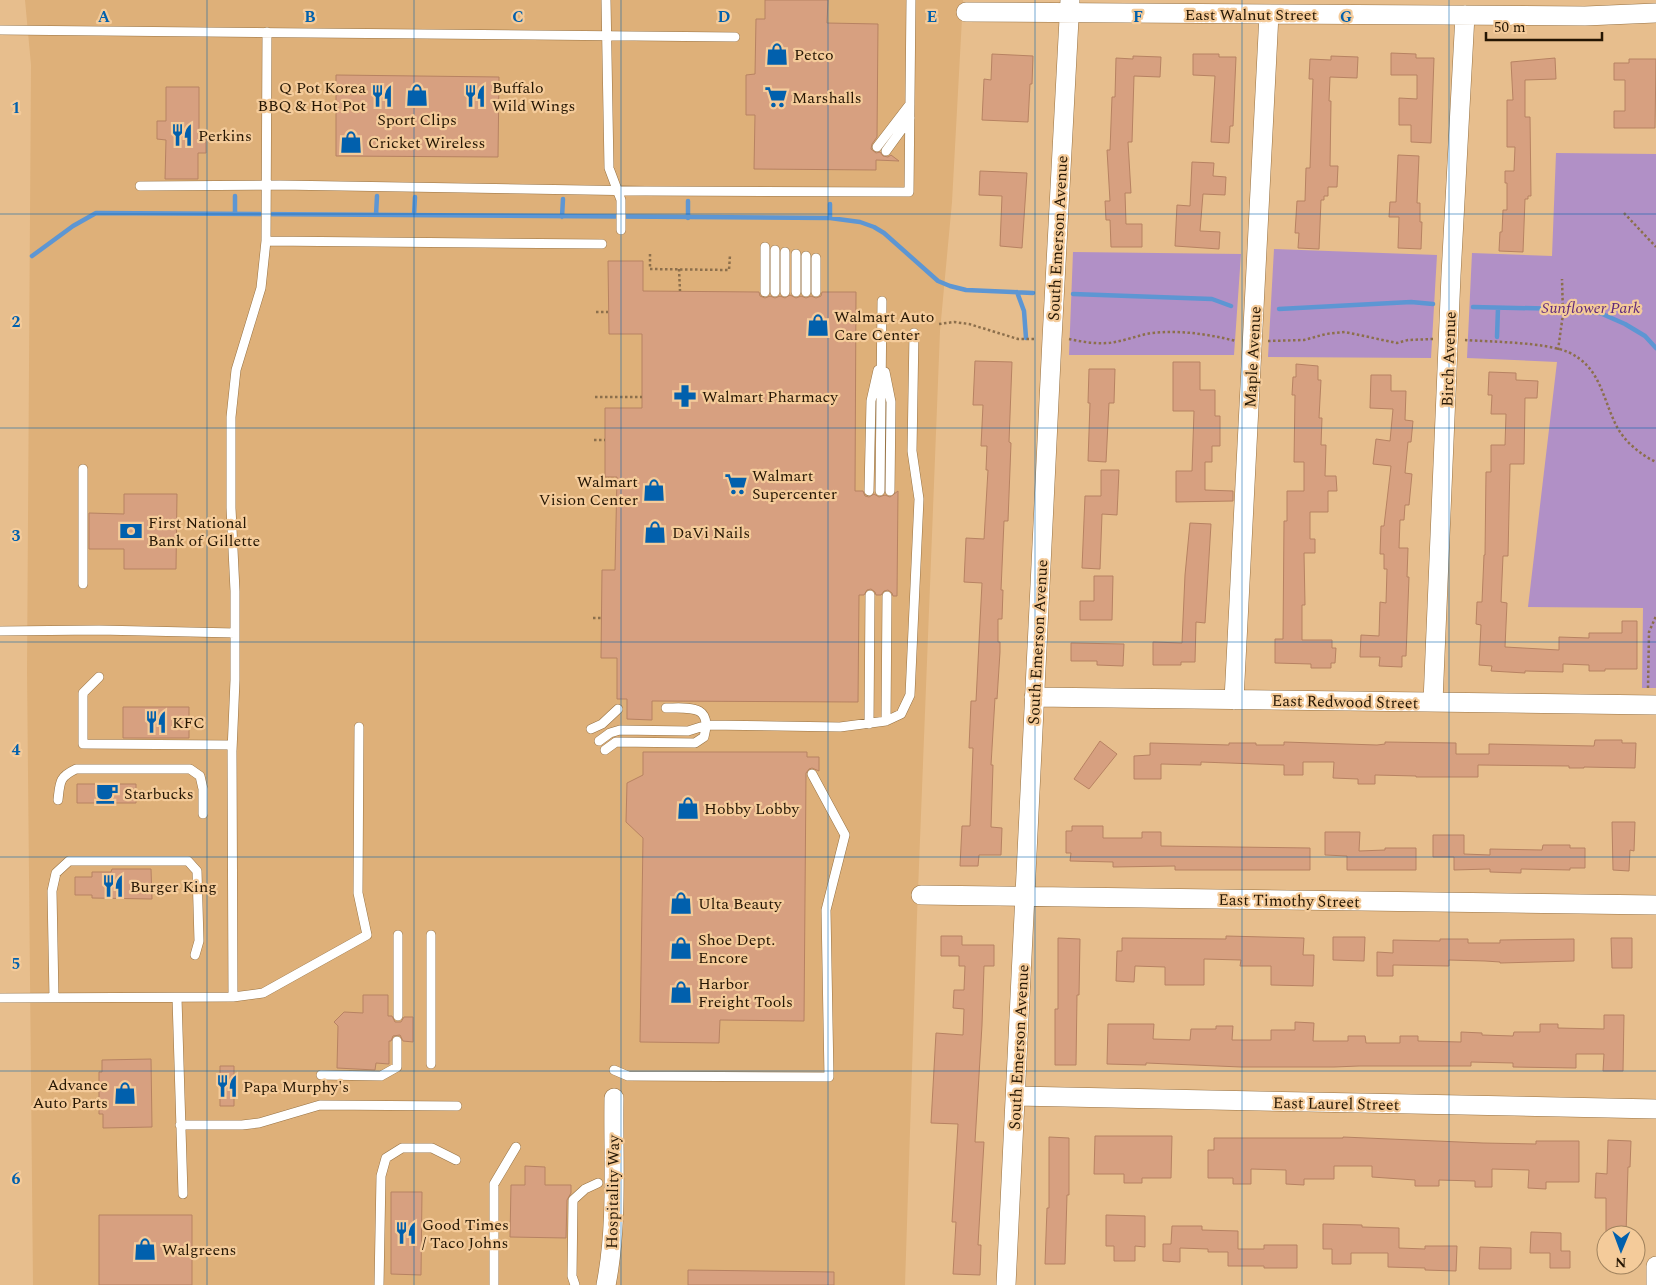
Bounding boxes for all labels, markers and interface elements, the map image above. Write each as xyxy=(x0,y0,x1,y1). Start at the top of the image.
street label: East Walnut Street xyxy=(1185,3,1318,27)
text: A xyxy=(98,5,111,29)
text: B xyxy=(304,5,316,29)
text: C xyxy=(512,5,524,29)
text: D xyxy=(718,5,731,29)
text: E xyxy=(927,5,937,29)
text: F xyxy=(1133,5,1143,29)
text: G xyxy=(1340,5,1352,29)
scale bar xyxy=(1486,10,1602,42)
text: 50 m xyxy=(1494,16,1526,39)
shop icon: Petco xyxy=(764,41,790,67)
place label: Petco xyxy=(794,43,834,67)
place label: Q Pot Korea BBQ & Hot Pot xyxy=(257,76,366,118)
place label: Buffalo Wild Wings xyxy=(492,76,575,118)
shop icon: Sport Clips xyxy=(404,82,430,108)
restaurant icon: Q Pot Korea BBQ & Hot Pot xyxy=(369,83,395,109)
restaurant icon: Buffalo Wild Wings xyxy=(462,83,488,109)
supermarket icon: Marshalls xyxy=(763,84,789,110)
place label: Marshalls xyxy=(792,86,862,110)
text: 1 xyxy=(12,96,20,120)
place label: Sport Clips xyxy=(377,108,457,132)
restaurant icon: Perkins xyxy=(169,122,195,148)
place label: Perkins xyxy=(198,124,252,148)
shop icon: Cricket Wireless xyxy=(338,129,364,155)
place label: Cricket Wireless xyxy=(368,131,485,155)
street label: South Emerson Avenue xyxy=(1042,155,1074,321)
park label: Sunflower Park xyxy=(1542,296,1641,320)
place label: Walmart Auto Care Center xyxy=(834,305,934,347)
street label: Maple Avenue xyxy=(1238,306,1268,408)
text: 2 xyxy=(12,310,21,334)
street label: Birch Avenue xyxy=(1435,311,1463,407)
shop icon: Walmart Auto Care Center xyxy=(805,312,831,338)
pharmacy icon: Walmart Pharmacy xyxy=(672,383,698,409)
place label: Walmart Pharmacy xyxy=(702,385,839,409)
place label: Walmart Supercenter xyxy=(752,464,837,506)
place label: Walmart Vision Center xyxy=(539,470,638,512)
supermarket icon: Walmart Supercenter xyxy=(723,471,749,497)
shop icon: Walmart Vision Center xyxy=(641,477,667,503)
place label: First National Bank of Gillette xyxy=(148,511,260,553)
bank icon: First National Bank of Gillette xyxy=(118,518,144,544)
shop icon: DaVi Nails xyxy=(642,519,668,545)
place label: DaVi Nails xyxy=(672,521,750,545)
text: 3 xyxy=(12,524,21,548)
street label: South Emerson Avenue xyxy=(1022,559,1054,725)
street label: East Redwood Street xyxy=(1272,689,1419,715)
restaurant icon: KFC xyxy=(143,709,169,735)
place label: KFC xyxy=(172,711,205,735)
text: 4 xyxy=(12,738,21,762)
cafe icon: Starbucks xyxy=(94,780,120,806)
place label: Starbucks xyxy=(124,782,194,806)
shop icon: Hobby Lobby xyxy=(675,795,701,821)
place label: Hobby Lobby xyxy=(704,797,801,821)
restaurant icon: Burger King xyxy=(100,873,126,899)
place label: Burger King xyxy=(130,875,217,899)
street label: East Timothy Street xyxy=(1218,888,1360,914)
shop icon: Ulta Beauty xyxy=(668,890,694,916)
place label: Ulta Beauty xyxy=(698,892,783,916)
place label: Shoe Dept. Encore xyxy=(698,928,775,970)
shop icon: Shoe Dept. Encore xyxy=(668,935,694,961)
text: 5 xyxy=(12,952,20,976)
street label: South Emerson Avenue xyxy=(1003,964,1035,1130)
place label: Harbor Freight Tools xyxy=(698,972,793,1014)
shop icon: Harbor Freight Tools xyxy=(668,979,694,1005)
place label: Advance Auto Parts xyxy=(32,1073,108,1115)
restaurant icon: Papa Murphy's xyxy=(214,1073,240,1099)
place label: Papa Murphy's xyxy=(243,1075,349,1099)
shop icon: Advance Auto Parts xyxy=(112,1080,138,1106)
street label: East Laurel Street xyxy=(1273,1091,1400,1117)
street label: Hospitality Way xyxy=(600,1134,626,1249)
text: 6 xyxy=(12,1167,21,1191)
place label: Good Times / Taco Johns xyxy=(422,1213,509,1255)
restaurant icon: Good Times / Taco Johns xyxy=(393,1220,419,1246)
north arrow xyxy=(1596,1225,1646,1275)
shop icon: Walgreens xyxy=(132,1236,158,1262)
place label: Walgreens xyxy=(162,1238,236,1262)
text: N xyxy=(1615,1252,1627,1273)

